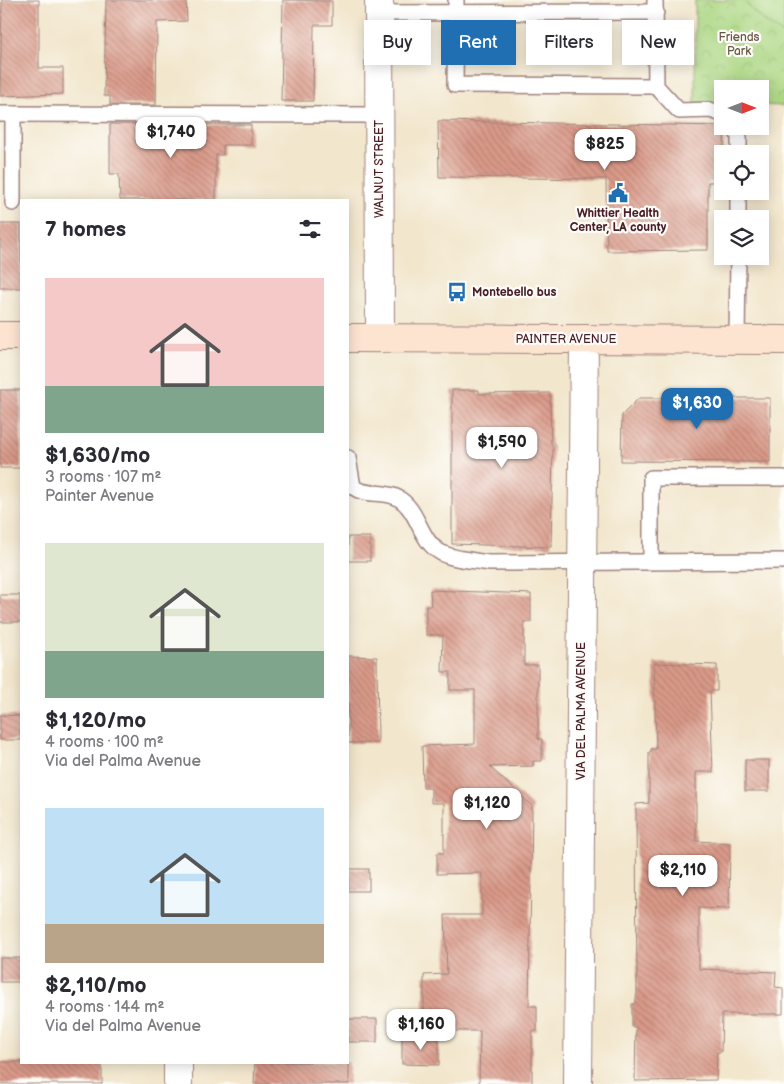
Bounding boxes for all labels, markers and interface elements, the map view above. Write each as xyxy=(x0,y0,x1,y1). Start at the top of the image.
chip: Buy xyxy=(364,20,431,65)
chip: Rent xyxy=(441,20,516,65)
chip: Filters xyxy=(526,20,612,65)
chip: New xyxy=(622,20,694,65)
park label: Friends Park xyxy=(719,30,760,59)
north arrow xyxy=(714,80,769,135)
map controls xyxy=(714,80,769,265)
pin: $1,740 xyxy=(130,116,212,159)
street label: WALNUT STREET xyxy=(372,119,387,218)
text: $1,740 xyxy=(146,123,196,142)
pin: $825 xyxy=(575,128,635,171)
text: $825 xyxy=(586,135,624,154)
button: locate xyxy=(714,145,769,200)
public building icon: Whittier Health Center, LA county xyxy=(607,182,629,204)
place label: Whittier Health Center, LA county xyxy=(570,206,667,235)
button: layers xyxy=(714,210,769,265)
icon: filters xyxy=(296,215,324,243)
text: 7 homes xyxy=(45,217,126,242)
bus stop icon: Montebello bus xyxy=(446,281,468,303)
place label: Montebello bus xyxy=(472,285,556,300)
icon: home xyxy=(140,310,230,400)
street label: PAINTER AVENUE xyxy=(515,332,617,347)
pin: $1,630 xyxy=(656,388,738,430)
text: $1,630 xyxy=(672,394,722,413)
pin: $1,590 xyxy=(461,426,543,469)
text: $1,590 xyxy=(477,433,527,452)
text: $1,630/mo xyxy=(45,443,150,468)
text: 3 rooms · 107 m² xyxy=(45,468,161,487)
text: Painter Avenue xyxy=(45,487,154,506)
icon: home xyxy=(140,575,230,665)
street label: VIA DEL PALMA AVENUE xyxy=(574,642,589,780)
text: $1,120/mo xyxy=(45,708,146,733)
text: 4 rooms · 100 m² xyxy=(45,733,164,752)
text: Via del Palma Avenue xyxy=(45,752,201,771)
pin: $1,120 xyxy=(446,788,528,830)
text: $1,120 xyxy=(464,794,510,813)
icon: home xyxy=(140,840,230,930)
pin: $2,110 xyxy=(642,854,724,897)
text: $2,110 xyxy=(659,861,707,880)
text: $2,110/mo xyxy=(45,973,147,998)
text: 4 rooms · 144 m² xyxy=(45,998,164,1017)
pin: $1,160 xyxy=(380,1008,462,1051)
text: $1,160 xyxy=(397,1015,445,1034)
text: Via del Palma Avenue xyxy=(45,1017,201,1036)

